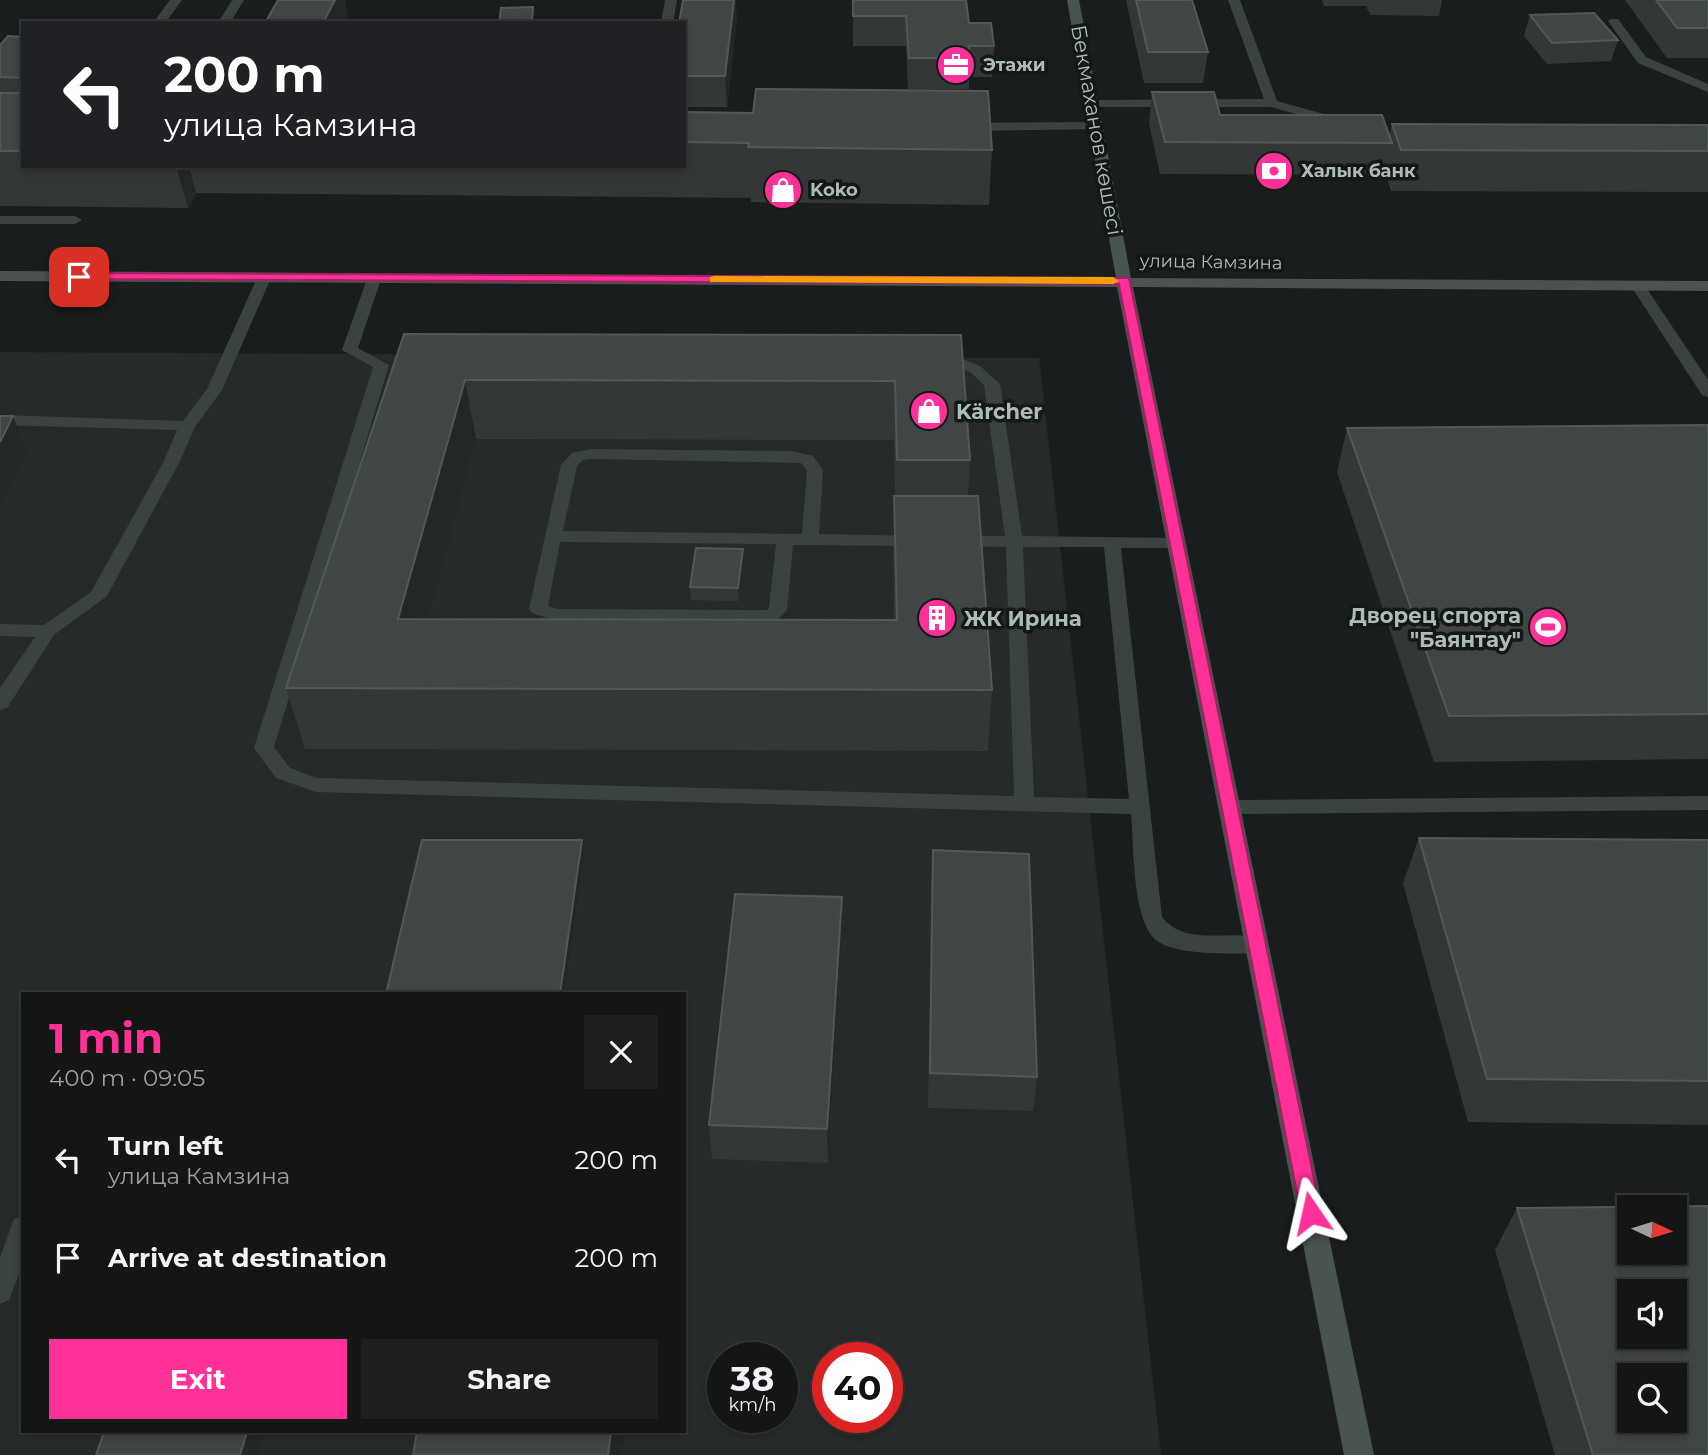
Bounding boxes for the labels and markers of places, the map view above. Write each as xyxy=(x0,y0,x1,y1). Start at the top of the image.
office icon: Этажи xyxy=(935,44,977,86)
place label: Этажи xyxy=(983,54,1045,76)
bank icon: Халык банк xyxy=(1253,150,1295,192)
place label: Халык банк xyxy=(1301,160,1416,182)
shop icon: Koko xyxy=(762,169,804,211)
place label: Koko xyxy=(810,179,858,201)
pin xyxy=(49,247,109,307)
shop icon: Kärcher xyxy=(908,390,950,432)
place label: Kärcher xyxy=(956,399,1042,424)
building icon: ЖК Ирина xyxy=(916,597,958,639)
place label: Дворец спорта "Баянтау" xyxy=(1349,603,1521,652)
place label: ЖК Ирина xyxy=(964,606,1082,631)
sports icon: Дворец спорта "Баянтау" xyxy=(1527,606,1569,648)

